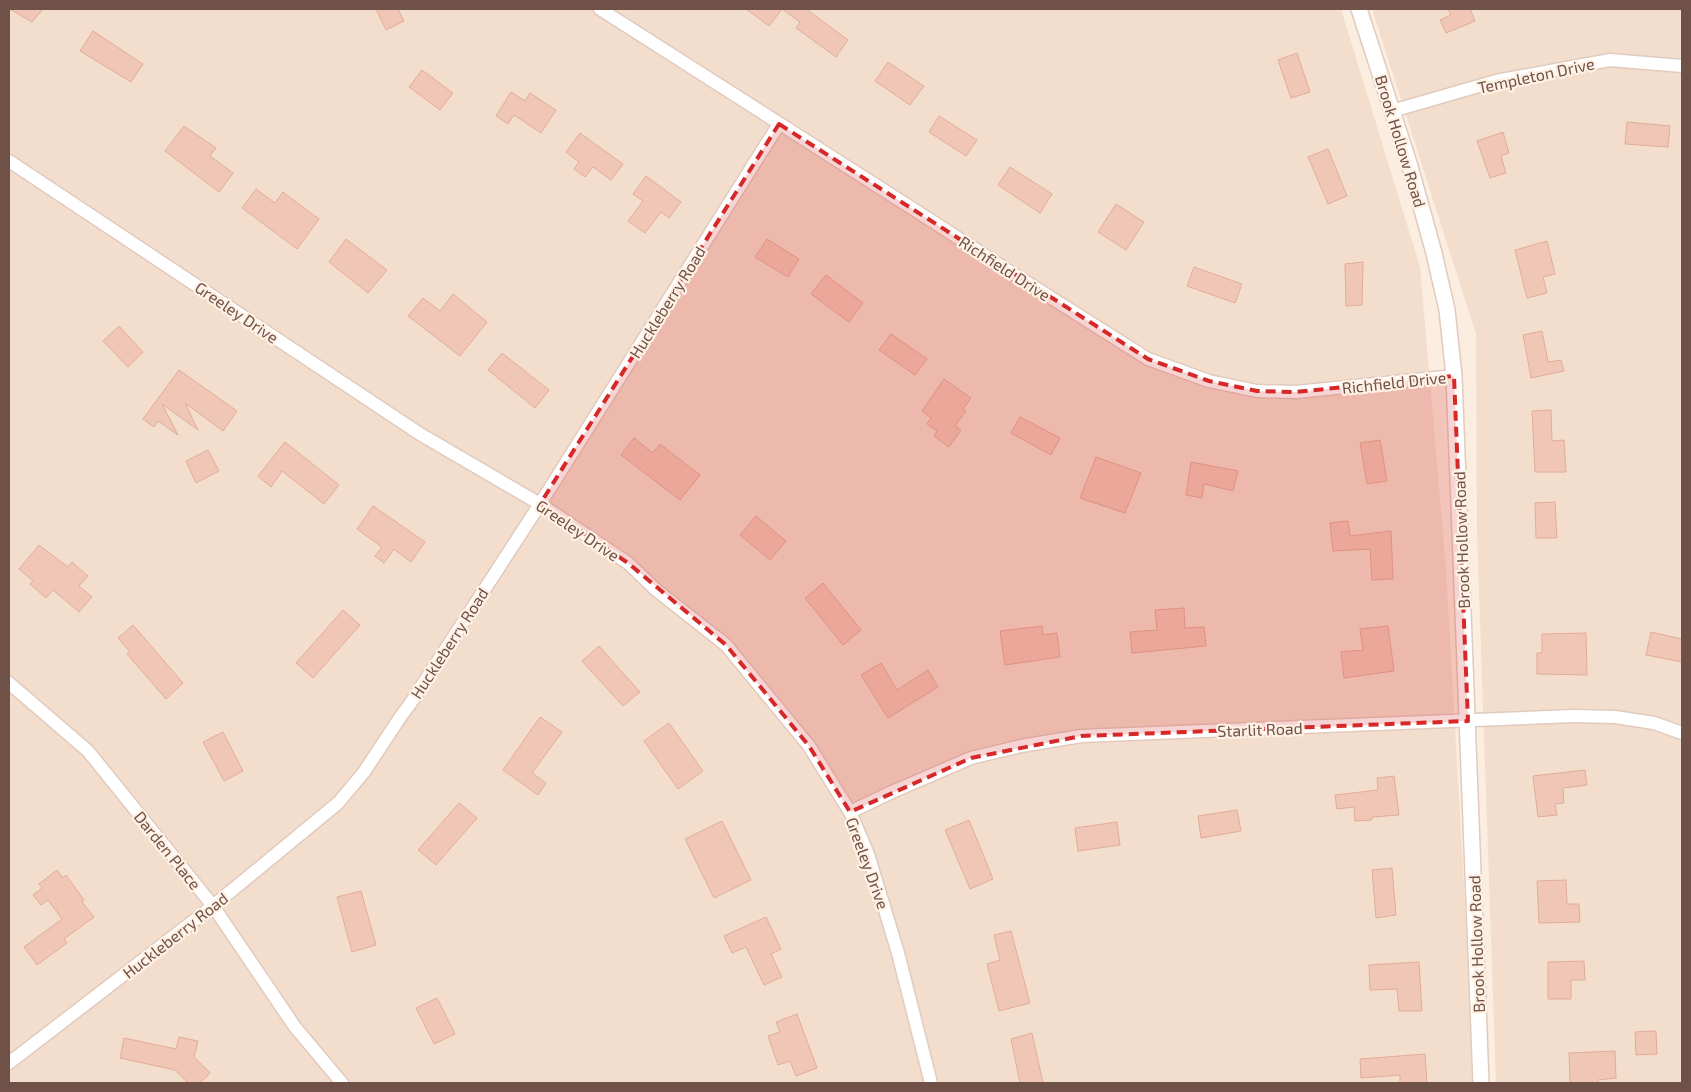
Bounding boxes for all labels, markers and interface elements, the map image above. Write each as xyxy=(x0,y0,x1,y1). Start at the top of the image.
street label: Templeton Drive xyxy=(1476,53,1596,97)
street label: Brook Hollow Road xyxy=(1372,72,1430,210)
street label: Richfield Drive xyxy=(956,232,1054,304)
street label: Huckleberry Road xyxy=(625,243,709,361)
street label: Greeley Drive xyxy=(192,277,282,347)
street label: Richfield Drive xyxy=(1341,367,1447,397)
street label: Brook Hollow Road xyxy=(1449,471,1473,609)
street label: Greeley Drive xyxy=(533,495,623,565)
street label: Huckleberry Road xyxy=(406,584,492,702)
street label: Starlit Road xyxy=(1217,718,1303,740)
street label: Darden Place xyxy=(131,807,205,893)
street label: Greeley Drive xyxy=(843,814,893,912)
street label: Brook Hollow Road xyxy=(1464,875,1488,1013)
street label: Huckleberry Road xyxy=(119,888,231,982)

